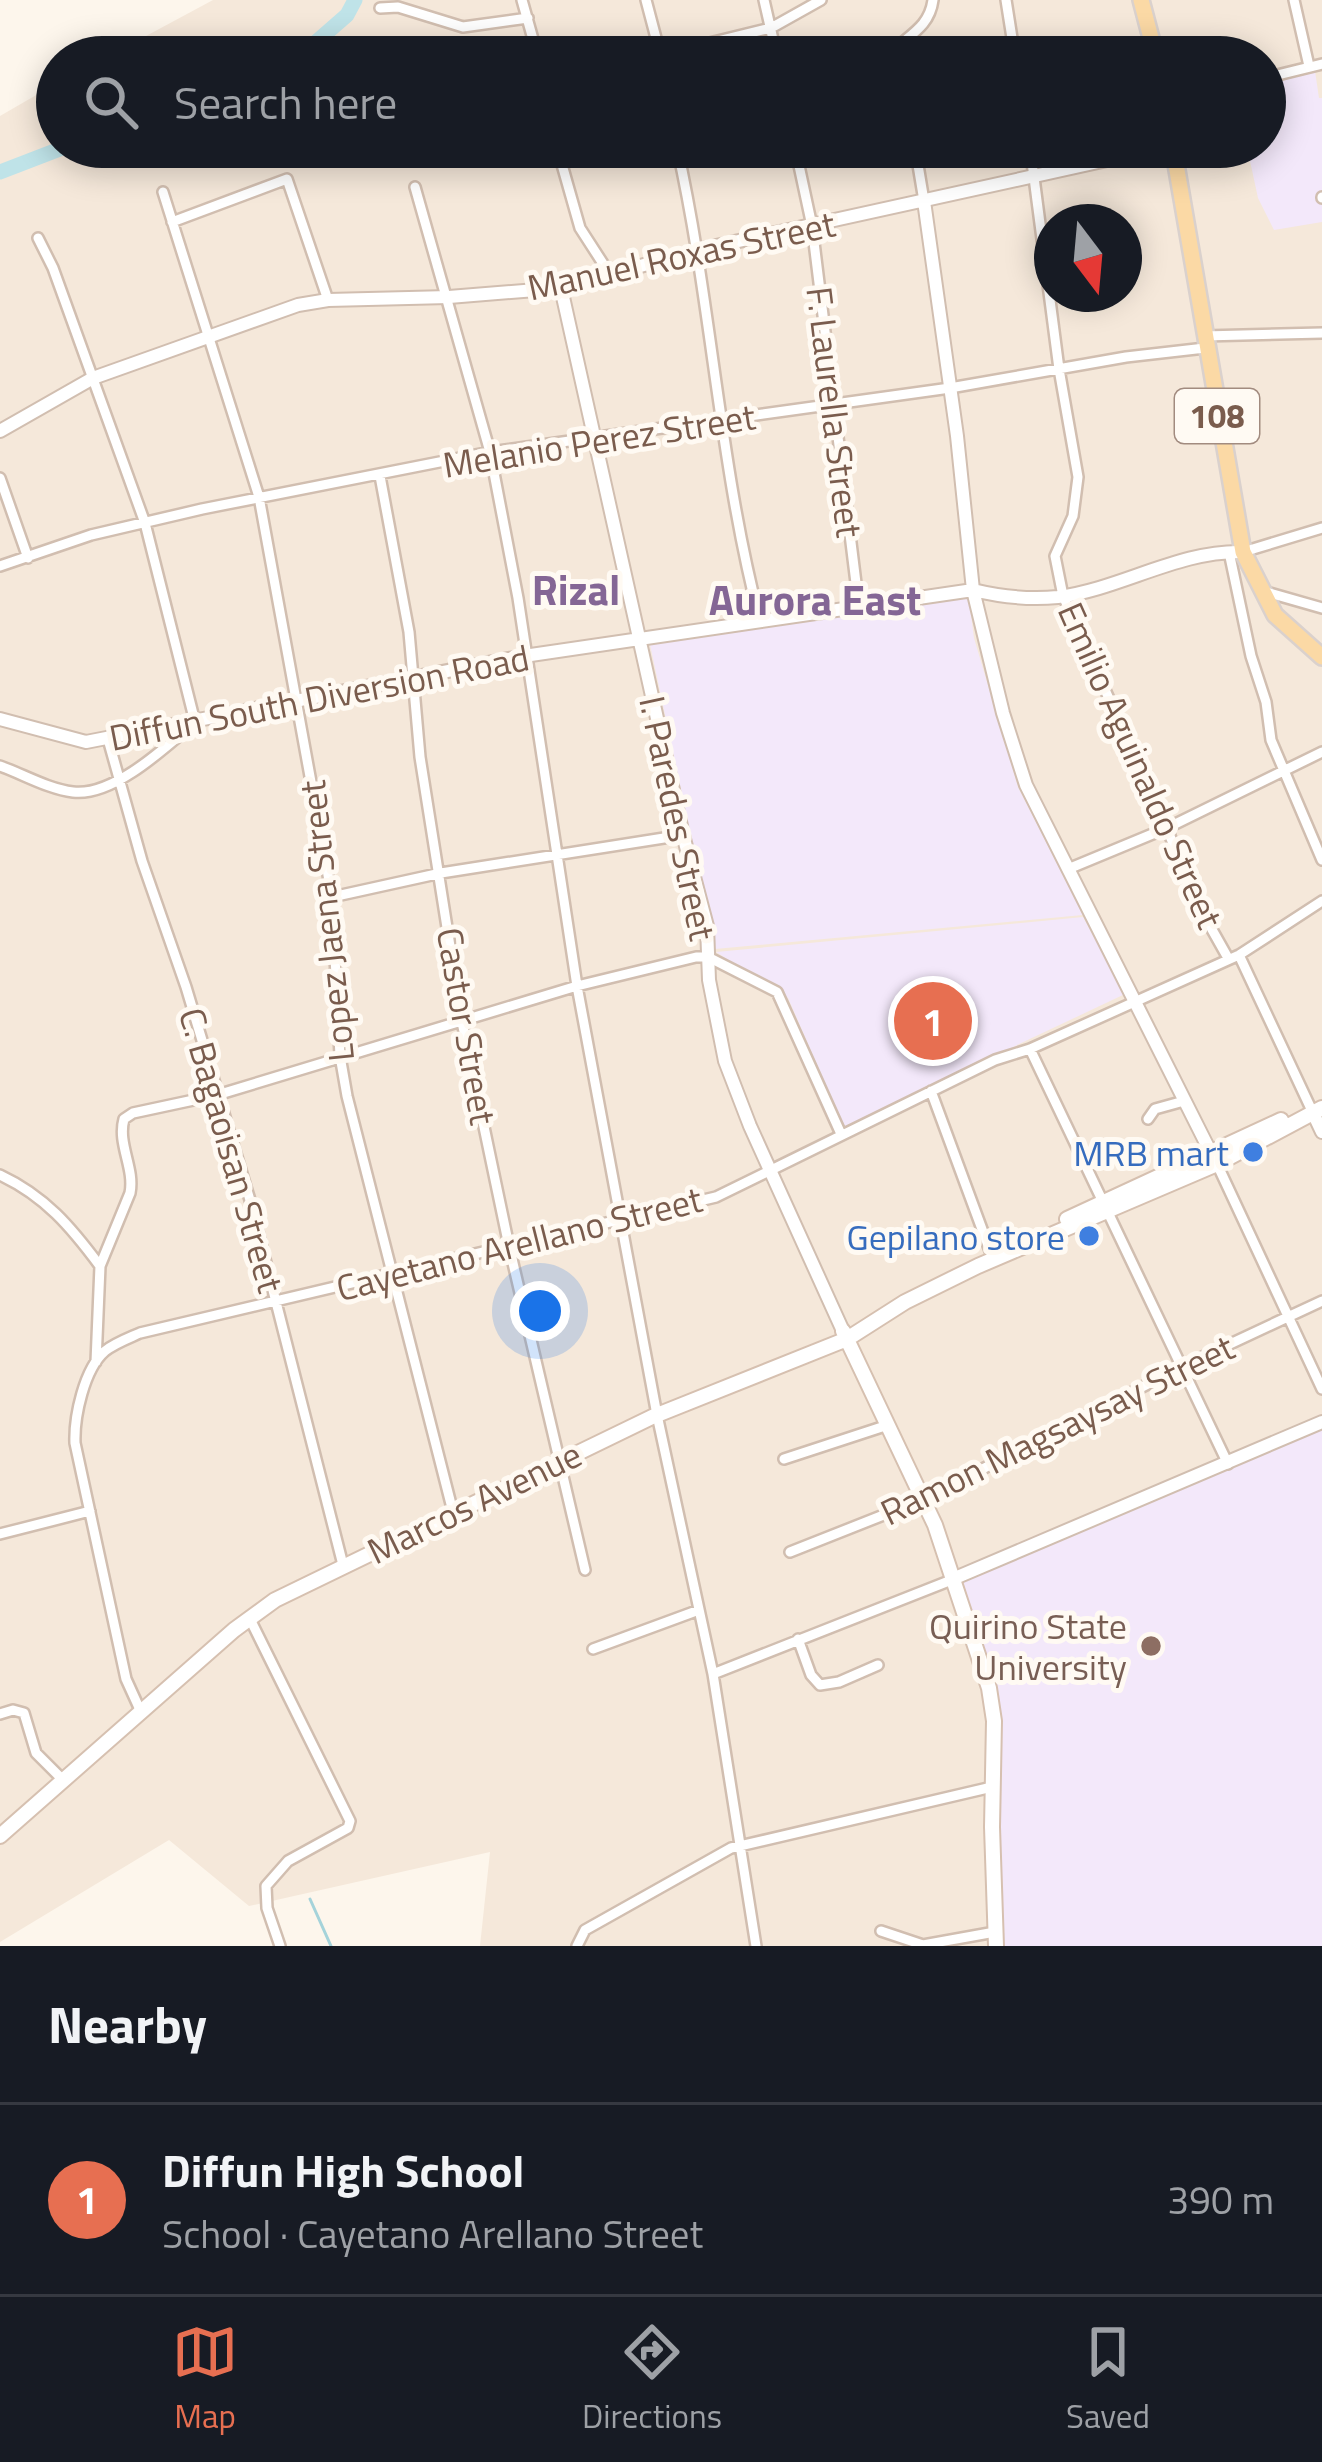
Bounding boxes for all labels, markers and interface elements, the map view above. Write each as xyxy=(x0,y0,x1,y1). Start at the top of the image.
search box xyxy=(36,36,1286,168)
text: Search here xyxy=(174,68,397,136)
icon: search xyxy=(78,69,144,135)
street label: Manuel Roxas Street xyxy=(522,195,840,314)
north arrow xyxy=(1034,204,1142,312)
street label: F. Laurella Street xyxy=(792,284,878,541)
street label: Melanio Perez Street xyxy=(439,388,759,492)
road number: 108 xyxy=(1175,389,1259,443)
district label: Rizal xyxy=(532,557,620,621)
district label: Aurora East xyxy=(709,567,921,631)
street label: Emilio Aguinaldo Street xyxy=(1044,593,1238,937)
street label: Diffun South Diversion Road xyxy=(104,629,534,765)
street label: I. Paredes Street xyxy=(625,691,731,946)
street label: Lopez Jaena Street xyxy=(284,777,368,1064)
street label: Castor Street xyxy=(423,923,511,1129)
pin: 1 xyxy=(894,976,972,1066)
street label: C. Bagaoisan Street xyxy=(165,1001,299,1299)
place label: MRB mart xyxy=(1073,1125,1229,1180)
marker: MRB mart xyxy=(1240,1139,1266,1165)
street label: Cayetano Arellano Street xyxy=(330,1171,708,1315)
place label: Gepilano store xyxy=(847,1209,1065,1264)
marker: Gepilano store xyxy=(1076,1223,1102,1249)
your location xyxy=(510,1281,570,1341)
street label: Ramon Magsaysay Street xyxy=(871,1319,1244,1539)
street label: Marcos Avenue xyxy=(358,1426,590,1578)
place label: Quirino State University xyxy=(929,1598,1127,1694)
marker: Quirino State University xyxy=(1138,1633,1164,1659)
text: Nearby xyxy=(48,1985,207,2063)
text: Diffun High School xyxy=(162,2136,524,2204)
text: 1 xyxy=(76,2170,98,2229)
text: 390 m xyxy=(1167,2170,1274,2229)
text: School · Cayetano Arellano Street xyxy=(162,2204,703,2263)
tab: Map xyxy=(172,2319,238,2441)
tab: Directions xyxy=(582,2319,722,2441)
tab: Saved xyxy=(1066,2319,1150,2441)

